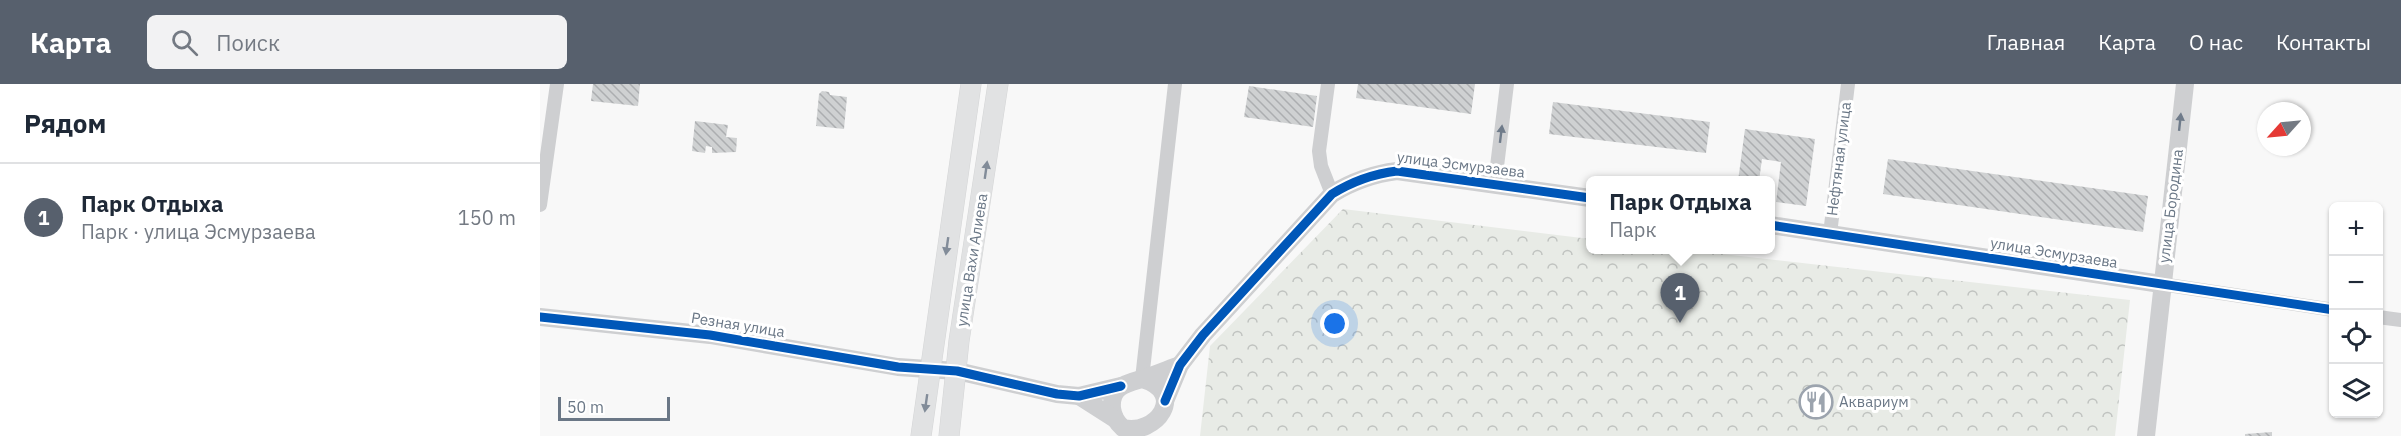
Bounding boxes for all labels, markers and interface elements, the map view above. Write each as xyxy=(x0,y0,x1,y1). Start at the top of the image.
search box xyxy=(147,15,567,69)
text: Карта xyxy=(30,24,111,61)
icon: search xyxy=(168,26,201,59)
text: Поиск xyxy=(216,28,280,57)
text: Главная xyxy=(1987,28,2065,56)
text: Карта xyxy=(2098,28,2156,56)
text: О нас xyxy=(2189,28,2243,56)
text: Контакты xyxy=(2276,28,2371,56)
street label: Нефтяная улица xyxy=(1822,101,1855,217)
north arrow xyxy=(2257,102,2311,156)
text: Рядом xyxy=(24,106,106,140)
one-way arrow xyxy=(2176,112,2185,131)
one-way arrow xyxy=(1496,124,1506,143)
street label: улица Эсмурзаева xyxy=(1396,147,1526,182)
street label: улица Бородина xyxy=(2154,148,2187,264)
one-way arrow xyxy=(982,161,991,180)
popup xyxy=(1586,176,1775,254)
text: Парк Отдыха xyxy=(1609,187,1752,216)
text: Парк Отдыха xyxy=(81,189,224,218)
street label: улица Вахи Алиева xyxy=(952,192,991,328)
map controls xyxy=(2329,202,2383,418)
button: + xyxy=(2329,202,2383,256)
text: 1 xyxy=(38,204,50,231)
text: 150 m xyxy=(458,204,516,231)
text: Парк xyxy=(1609,216,1656,243)
text: Парк · улица Эсмурзаева xyxy=(81,218,316,245)
street label: улица Эсмурзаева xyxy=(1989,233,2119,272)
one-way arrow xyxy=(943,236,952,255)
button: − xyxy=(2329,256,2383,310)
pin: 1 xyxy=(1660,274,1700,323)
street label: Резная улица xyxy=(690,308,786,341)
your location xyxy=(1320,309,1349,338)
button: locate xyxy=(2329,310,2383,364)
button: layers xyxy=(2329,364,2383,418)
restaurant icon: Аквариум xyxy=(1798,384,1834,420)
place label: Аквариум xyxy=(1839,392,1909,411)
one-way arrow xyxy=(921,393,931,412)
scale bar xyxy=(558,394,670,422)
text: 50 m xyxy=(567,397,604,417)

